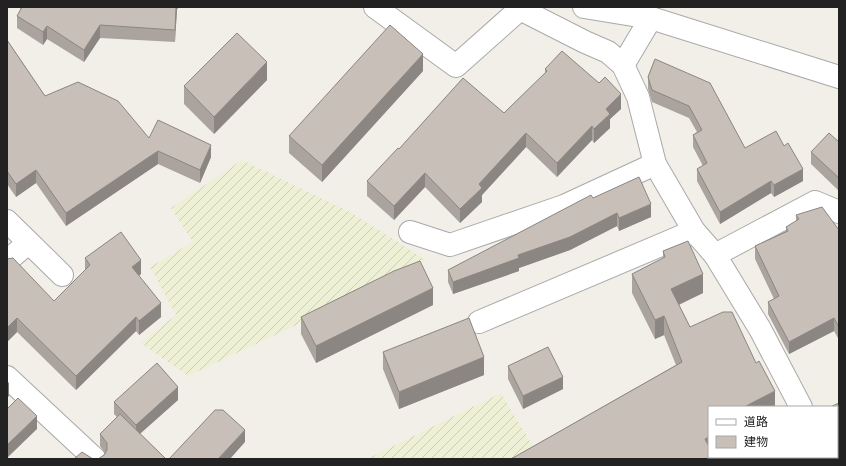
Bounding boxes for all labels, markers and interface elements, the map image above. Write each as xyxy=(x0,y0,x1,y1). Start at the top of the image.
legend xyxy=(708,406,838,458)
text: 道路 xyxy=(744,415,768,429)
text: 建物 xyxy=(744,435,768,449)

